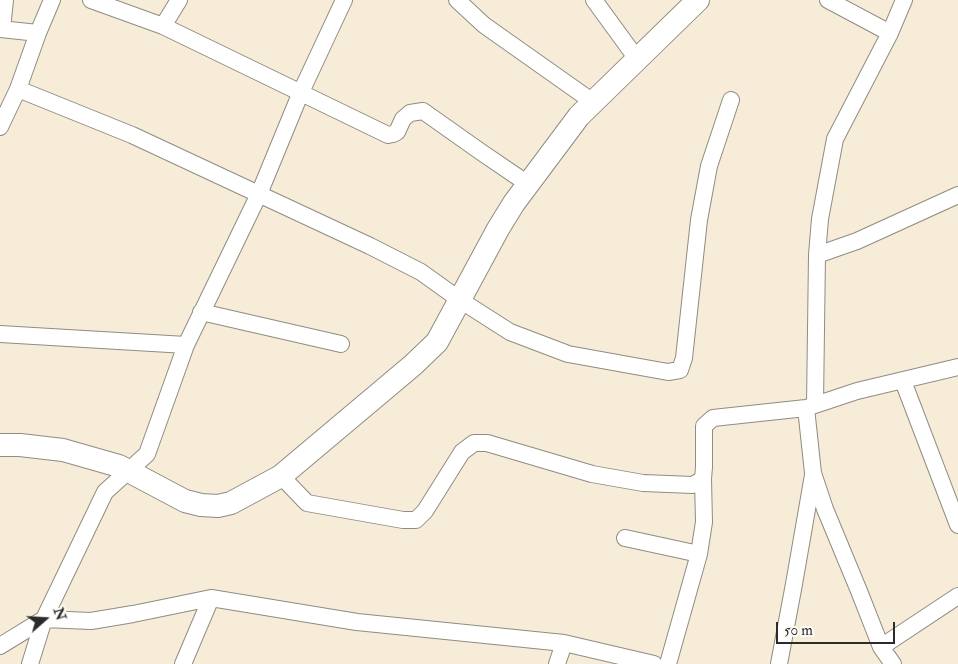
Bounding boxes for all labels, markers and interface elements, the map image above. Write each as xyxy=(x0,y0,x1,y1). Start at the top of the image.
north arrow xyxy=(20,594,70,644)
text: N xyxy=(50,605,70,623)
scale bar xyxy=(778,612,897,644)
text: 50 m xyxy=(784,621,813,640)

